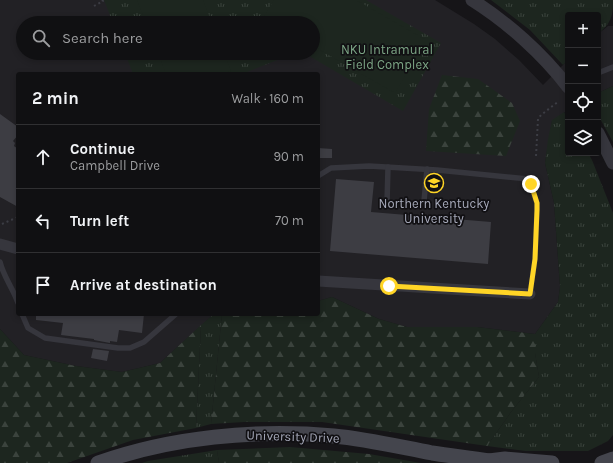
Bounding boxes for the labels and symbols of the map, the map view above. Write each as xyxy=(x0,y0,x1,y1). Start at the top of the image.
park label: NKU Intramural Field Complex xyxy=(341,42,433,72)
school or university icon: Northern Kentucky University xyxy=(423,172,445,194)
route end xyxy=(522,175,540,193)
place label: Northern Kentucky University xyxy=(379,196,489,226)
route start xyxy=(380,277,398,295)
street label: University Drive xyxy=(246,427,340,446)

